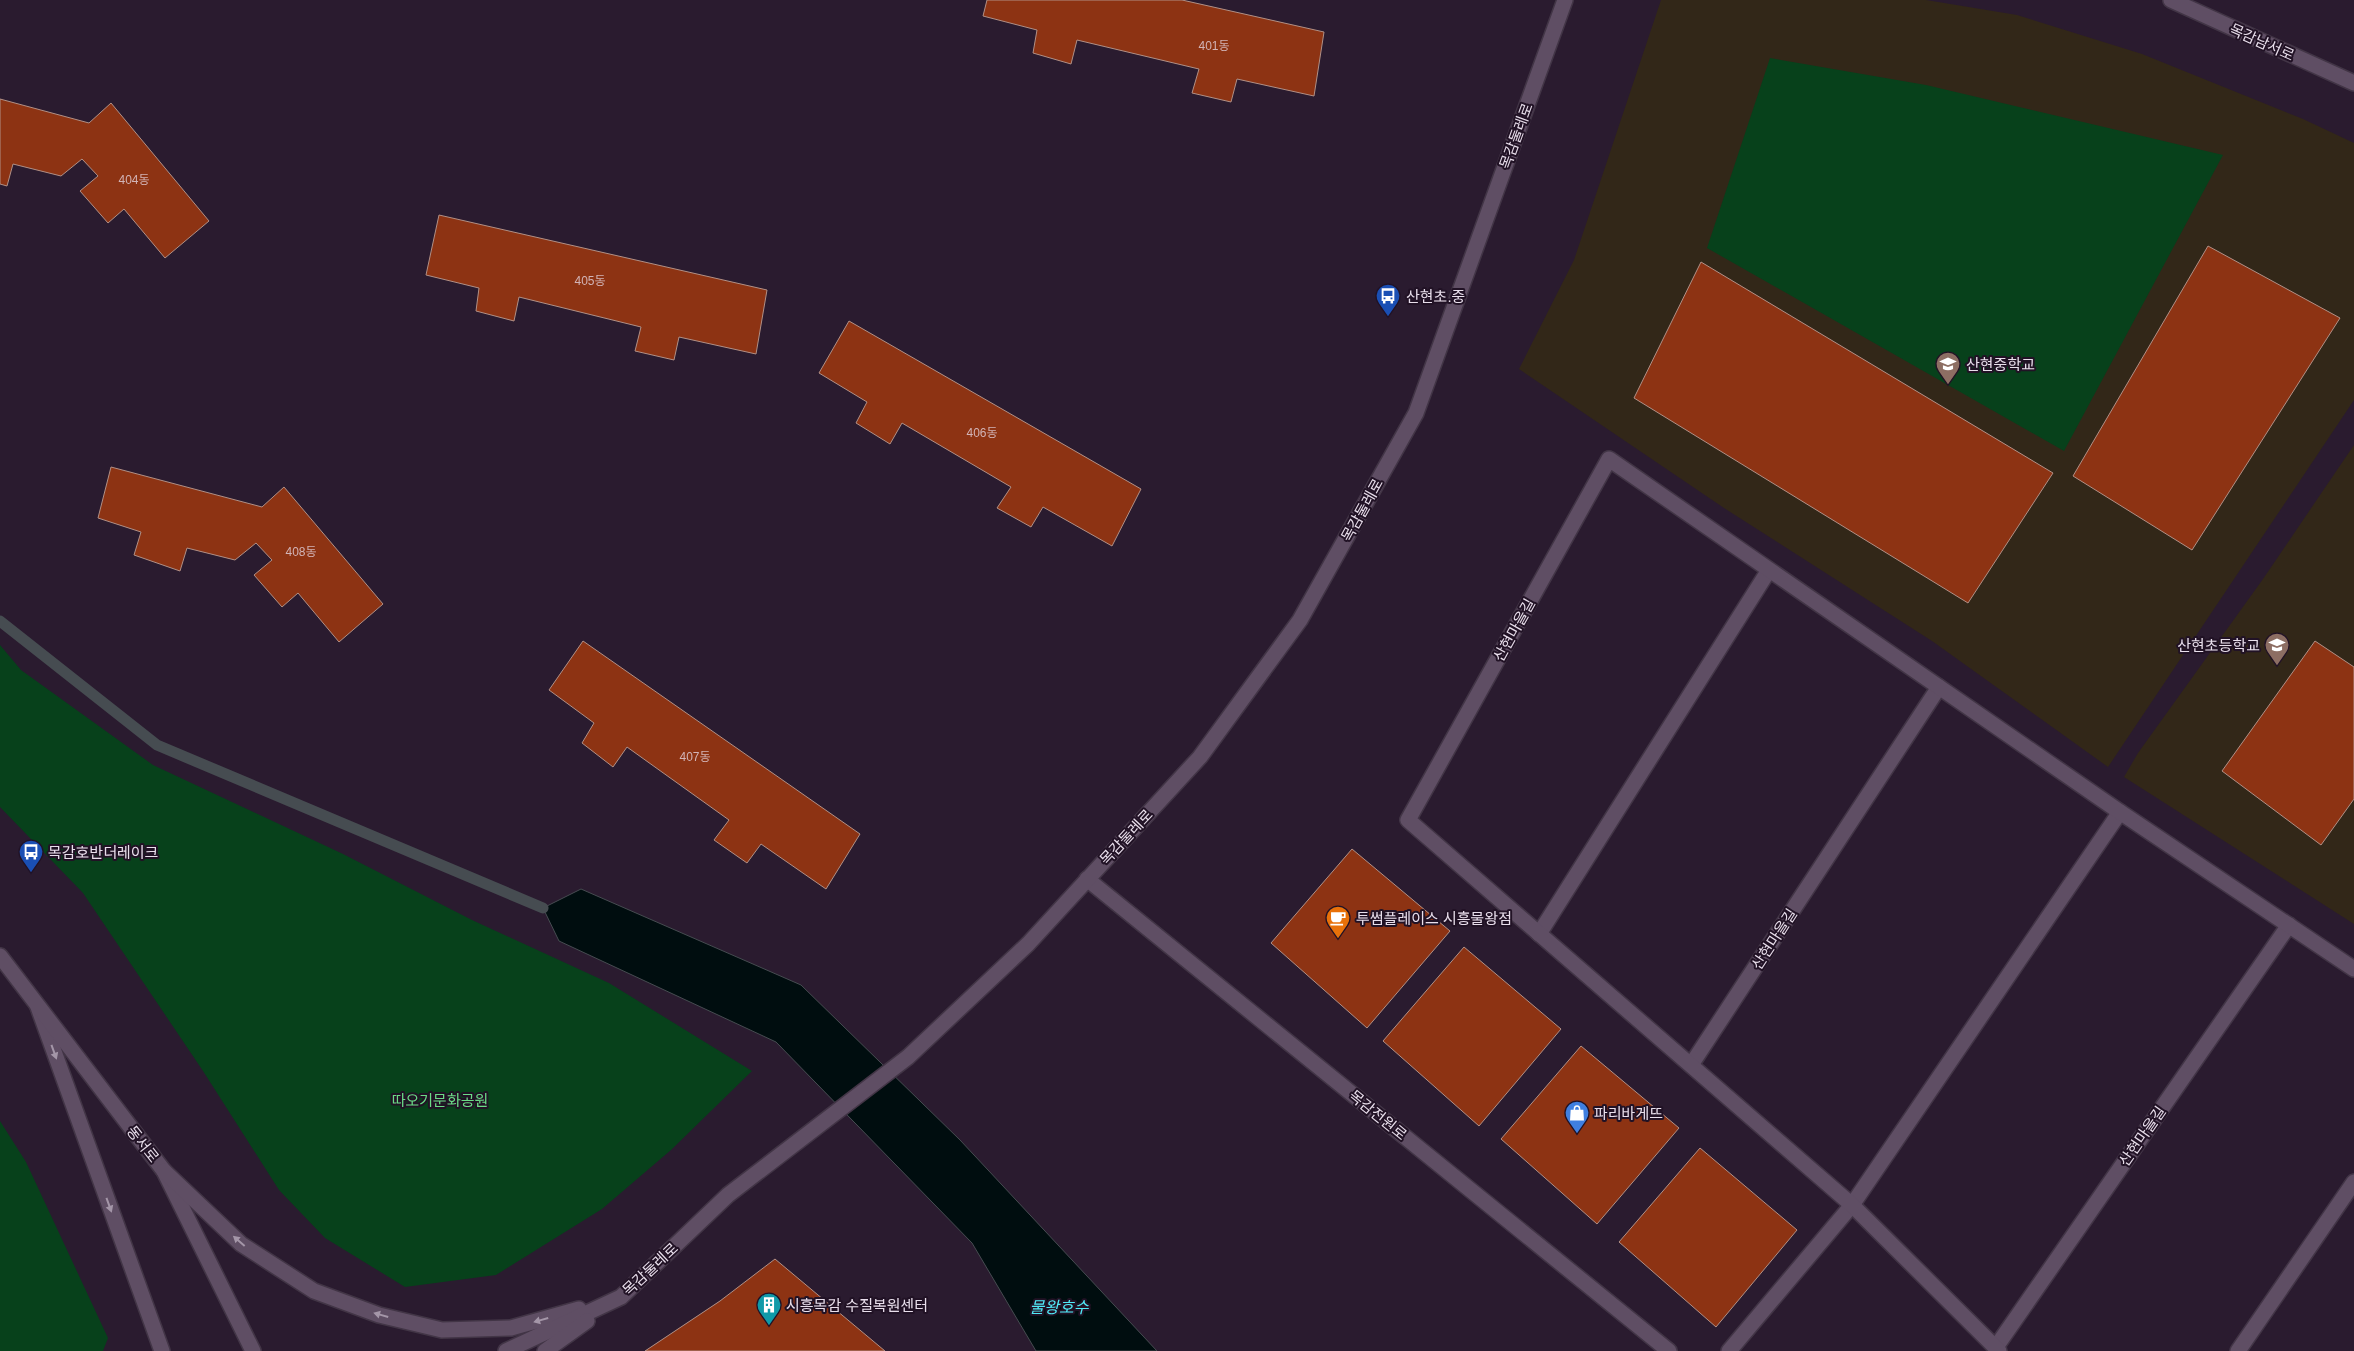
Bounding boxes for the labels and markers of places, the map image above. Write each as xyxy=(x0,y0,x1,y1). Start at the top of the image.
bus stop icon: 산현초.중 xyxy=(1375,283,1401,317)
place label: 산현초.중 xyxy=(1406,288,1465,305)
school or university icon: 산현중학교 xyxy=(1935,351,1961,385)
place label: 산현중학교 xyxy=(1966,356,2035,373)
school or university icon: 산현초등학교 xyxy=(2264,632,2290,666)
place label: 산현초등학교 xyxy=(2177,637,2260,654)
bus stop icon: 목감호반더레이크 xyxy=(18,839,44,873)
place label: 목감호반더레이크 xyxy=(48,844,158,861)
cafe icon: 투썸플레이스 시흥물왕점 xyxy=(1325,905,1351,939)
place label: 투썸플레이스 시흥물왕점 xyxy=(1356,910,1512,927)
shop icon: 파리바게뜨 xyxy=(1564,1100,1590,1134)
place label: 파리바게뜨 xyxy=(1594,1105,1663,1122)
building icon: 시흥목감 수질복원센터 xyxy=(756,1292,782,1326)
place label: 시흥목감 수질복원센터 xyxy=(786,1297,928,1314)

